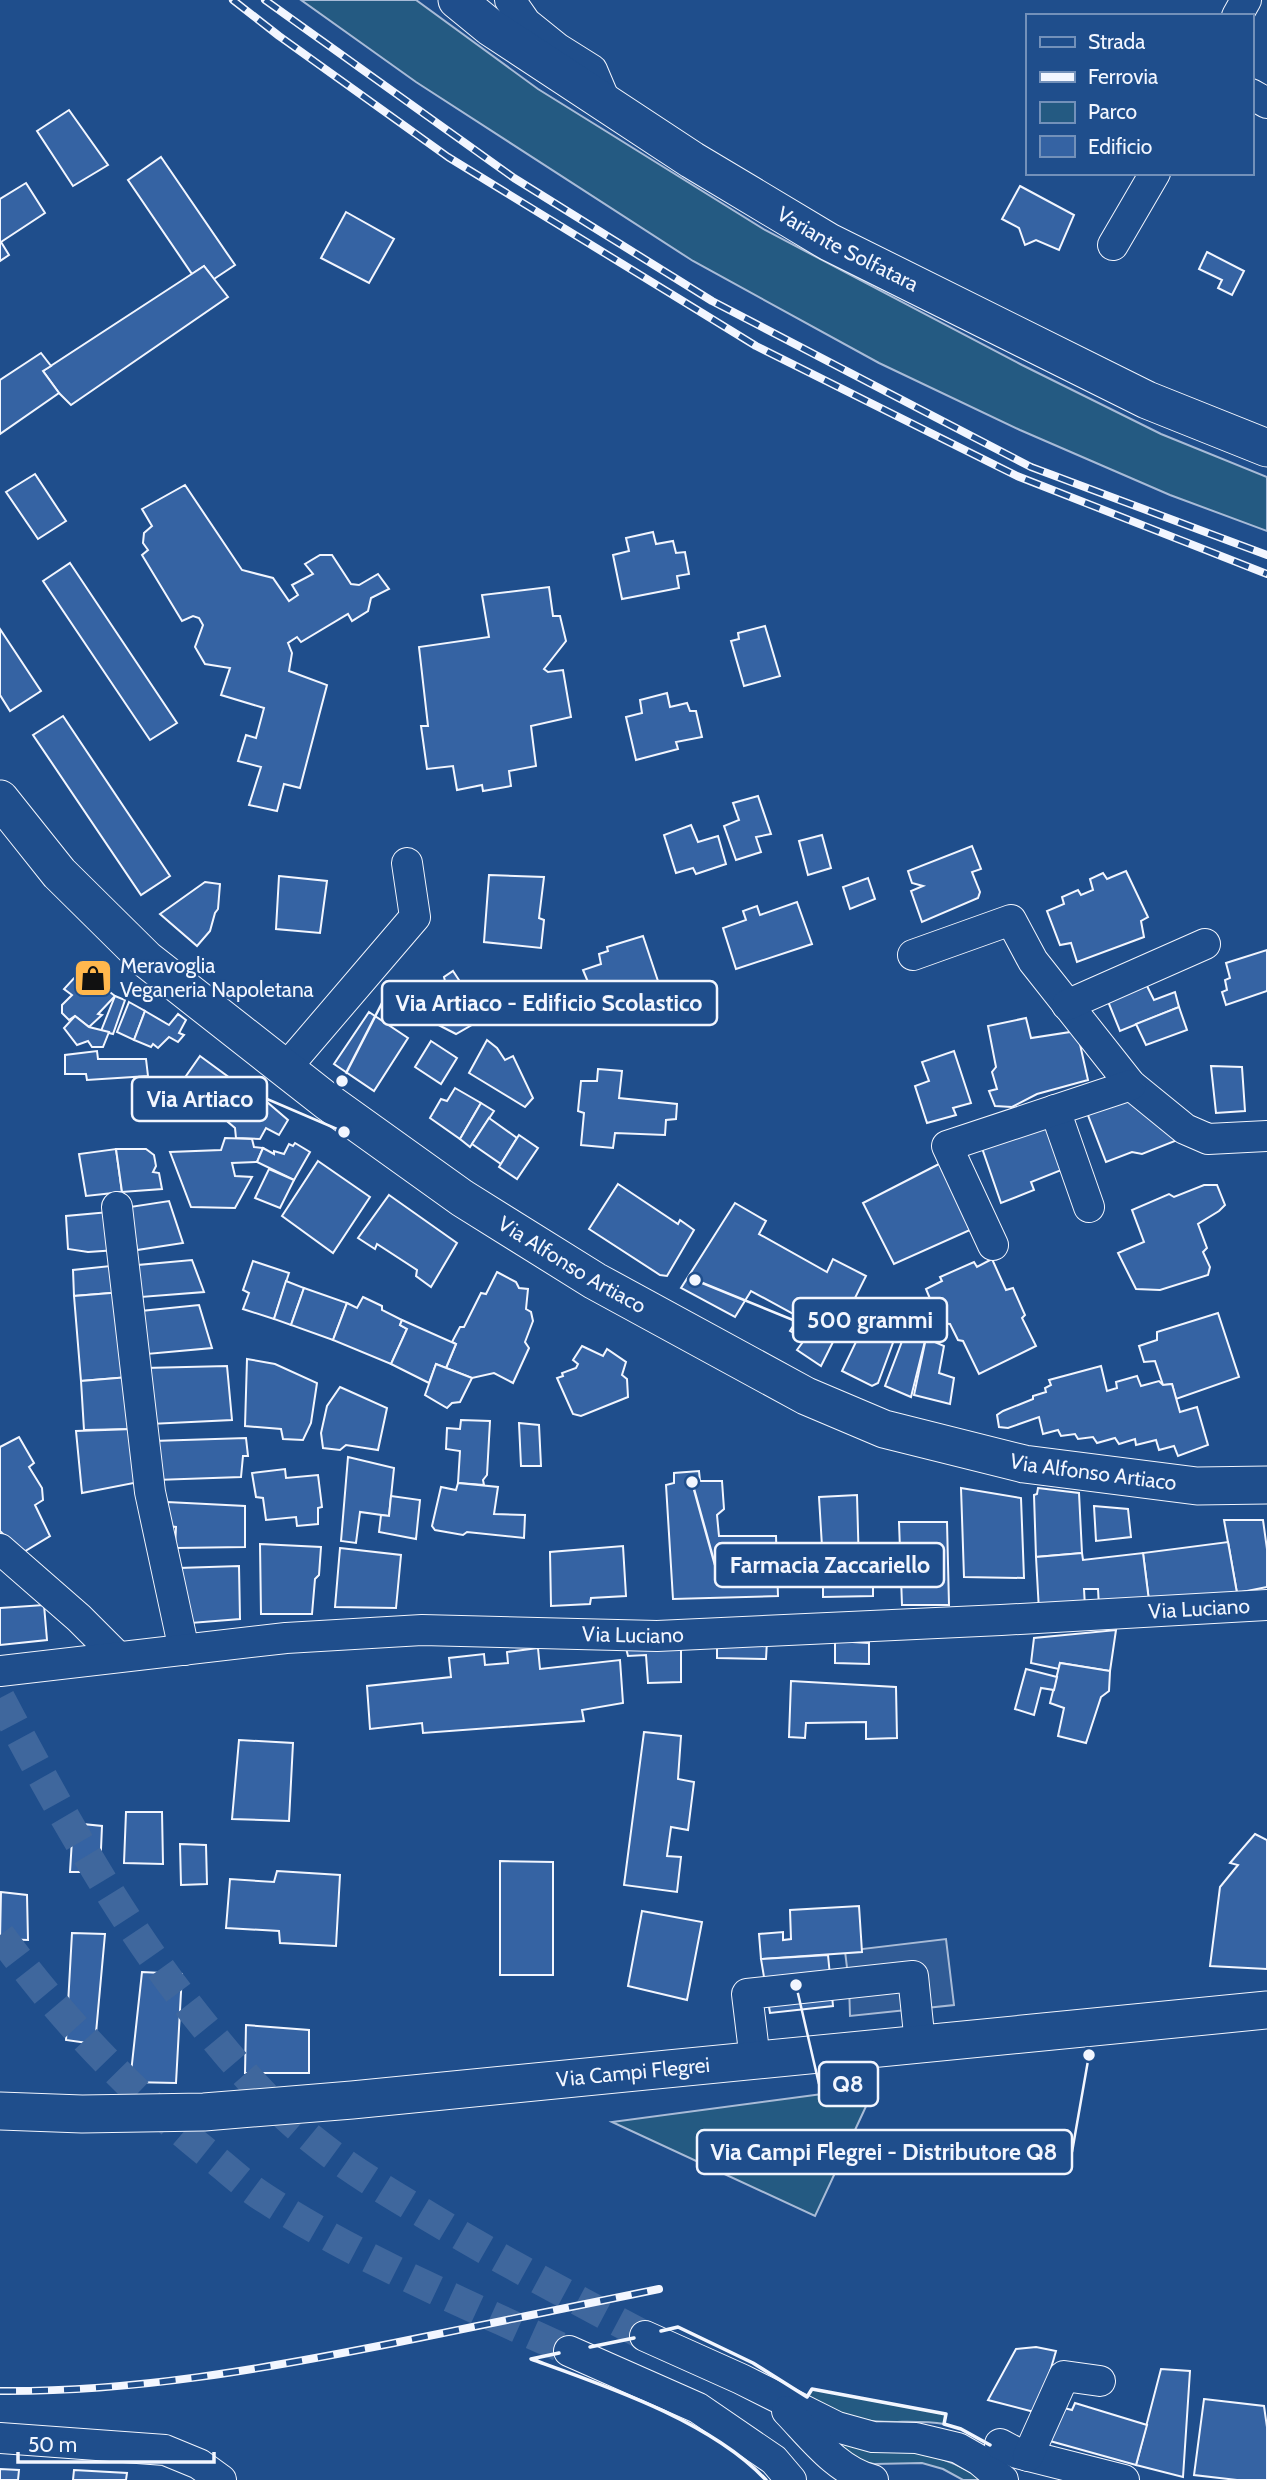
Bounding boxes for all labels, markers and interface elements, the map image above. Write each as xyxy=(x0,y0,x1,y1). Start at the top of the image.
legend xyxy=(1026,14,1253,175)
text: Strada xyxy=(1088,29,1145,54)
text: Ferrovia xyxy=(1088,64,1158,89)
text: Parco xyxy=(1088,99,1137,124)
text: Edificio xyxy=(1088,134,1152,159)
street label: Variante Solfatara xyxy=(773,201,923,296)
place label: Meravoglia Veganeria Napoletana xyxy=(120,953,314,1002)
shop icon: Meravoglia Veganeria Napoletana xyxy=(72,957,114,999)
callout: Via Artiaco - Edificio Scolastico xyxy=(382,981,717,1025)
text: Via Artiaco - Edificio Scolastico xyxy=(396,989,702,1017)
callout: Via Artiaco xyxy=(132,1077,267,1121)
text: Via Artiaco xyxy=(147,1085,253,1113)
street label: Via Alfonso Artiaco xyxy=(494,1211,650,1318)
callout: 500 grammi xyxy=(793,1298,947,1342)
text: 500 grammi xyxy=(807,1306,933,1334)
street label: Via Alfonso Artiaco xyxy=(1007,1448,1178,1495)
callout: Farmacia Zaccariello xyxy=(715,1543,944,1587)
text: Farmacia Zaccariello xyxy=(730,1551,930,1579)
street label: Via Luciano xyxy=(1148,1593,1251,1624)
street label: Via Luciano xyxy=(582,1621,684,1648)
street label: Via Campi Flegrei xyxy=(555,2052,711,2092)
callout: Q8 xyxy=(819,2062,878,2106)
text: Q8 xyxy=(832,2070,864,2098)
callout: Via Campi Flegrei - Distributore Q8 xyxy=(697,2130,1072,2174)
text: Via Campi Flegrei - Distributore Q8 xyxy=(711,2138,1057,2166)
scale bar xyxy=(18,2420,214,2464)
text: 50 m xyxy=(28,2432,77,2457)

